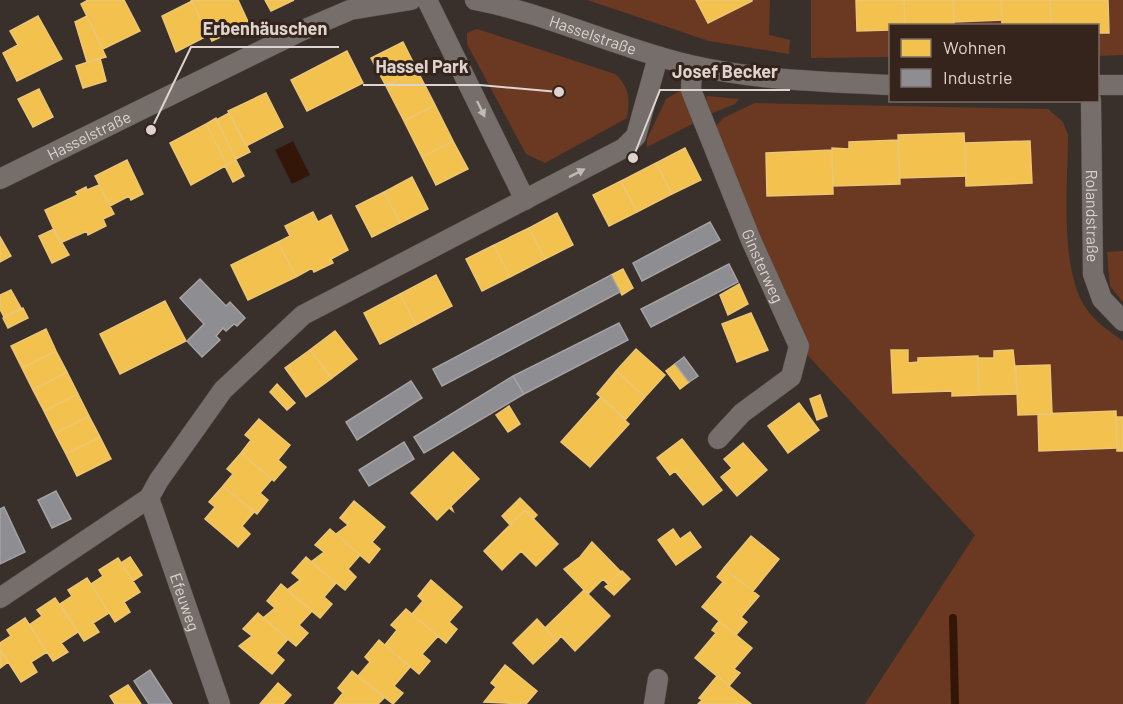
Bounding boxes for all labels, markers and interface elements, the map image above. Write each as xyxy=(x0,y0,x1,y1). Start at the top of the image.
callout: Erbenhäuschen xyxy=(191,11,339,47)
street label: Hasselstraße xyxy=(547,11,639,58)
text: Erbenhäuschen xyxy=(203,17,327,39)
legend xyxy=(889,24,1099,102)
text: Wohnen xyxy=(943,36,1006,58)
callout: Hassel Park xyxy=(363,49,480,85)
callout: Josef Becker xyxy=(660,54,790,90)
text: Hassel Park xyxy=(375,55,469,77)
text: Josef Becker xyxy=(672,60,778,82)
text: Industrie xyxy=(943,66,1013,88)
one-way arrow xyxy=(476,101,485,118)
street label: Hasselstraße xyxy=(44,106,134,163)
one-way arrow xyxy=(569,168,586,178)
street label: Rolandstraße xyxy=(1083,170,1103,262)
street label: Ginsterweg xyxy=(739,226,788,306)
street label: Efeuweg xyxy=(167,570,204,633)

